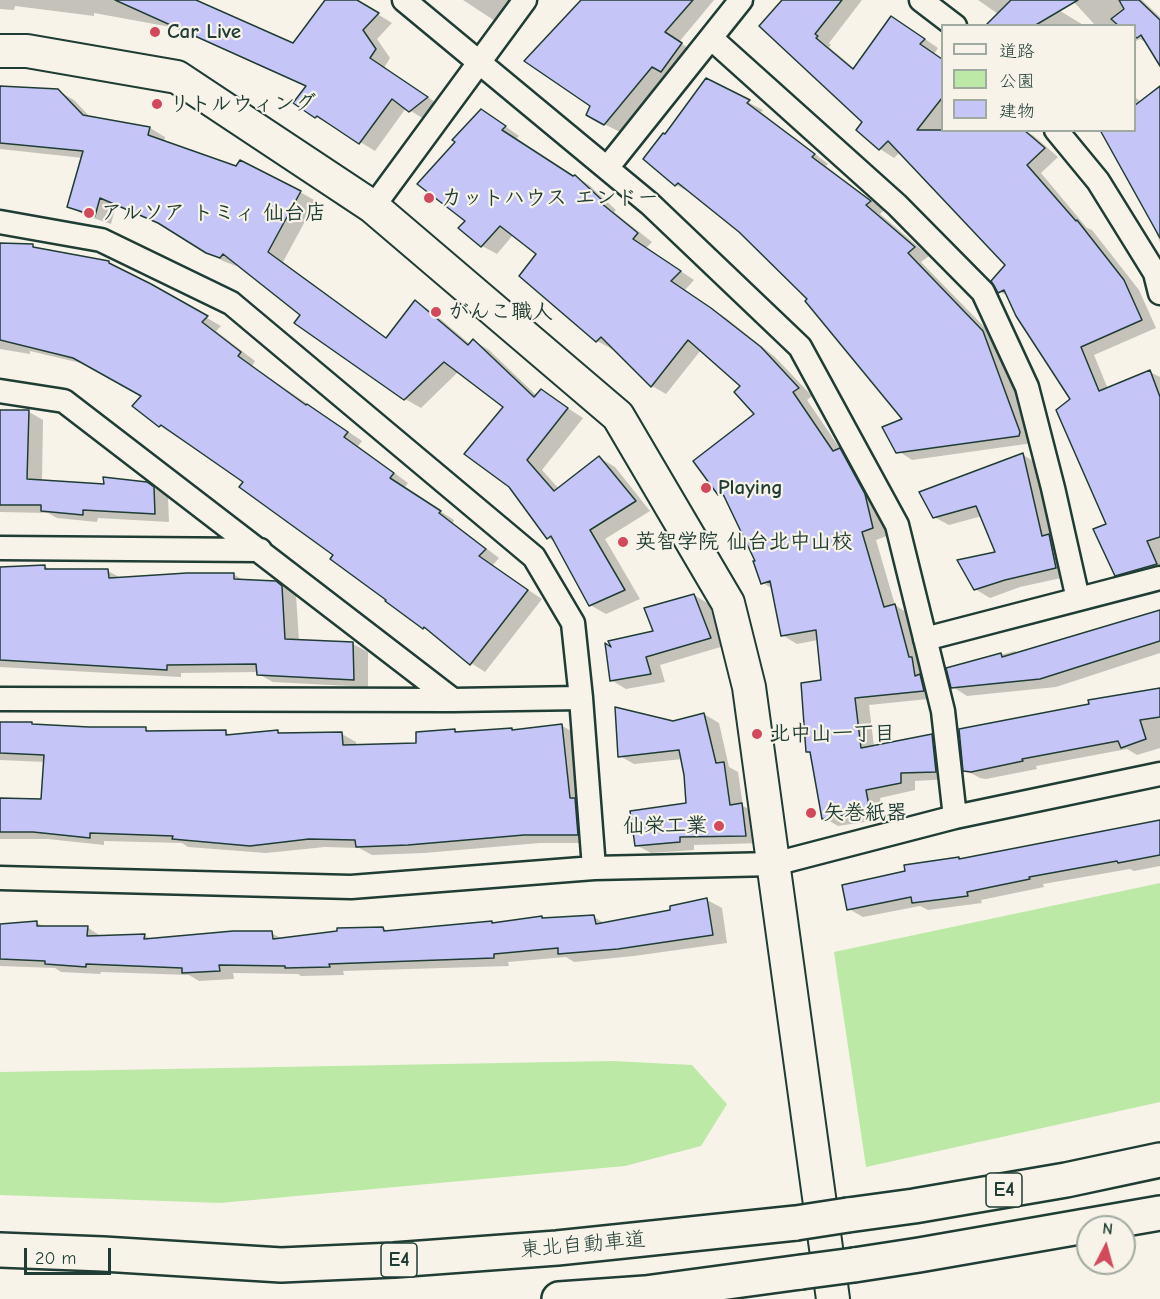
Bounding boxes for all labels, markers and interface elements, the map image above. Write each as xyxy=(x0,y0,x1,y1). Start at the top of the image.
place label: Car Live xyxy=(167,19,241,45)
legend xyxy=(941,24,1136,132)
marker: Car Live xyxy=(148,25,162,39)
text: 道路 xyxy=(999,41,1035,62)
text: 公園 xyxy=(999,71,1035,92)
place label: リトルウィング xyxy=(169,91,316,117)
marker: リトルウィング xyxy=(150,97,164,111)
text: 建物 xyxy=(999,101,1035,122)
place label: カットハウス エンドー xyxy=(441,185,658,211)
marker: カットハウス エンドー xyxy=(422,191,436,205)
place label: アルソア トミィ 仙台店 xyxy=(101,200,326,226)
marker: アルソア トミィ 仙台店 xyxy=(82,206,96,220)
place label: がんこ職人 xyxy=(448,299,553,325)
marker: がんこ職人 xyxy=(429,305,443,319)
place label: Playing xyxy=(718,475,783,501)
marker: Playing xyxy=(699,481,713,495)
place label: 英智学院 仙台北中山校 xyxy=(635,529,852,555)
marker: 英智学院 仙台北中山校 xyxy=(616,535,630,549)
place label: 北中山一丁目 xyxy=(769,721,895,747)
marker: 北中山一丁目 xyxy=(750,727,764,741)
place label: 矢巻紙器 xyxy=(823,800,907,826)
marker: 矢巻紙器 xyxy=(804,806,818,820)
place label: 仙栄工業 xyxy=(623,813,707,839)
marker: 仙栄工業 xyxy=(712,819,726,833)
road number: E4 xyxy=(986,1173,1022,1207)
north arrow xyxy=(1076,1215,1136,1275)
text: N xyxy=(1102,1220,1114,1239)
street label: 東北自動車道 xyxy=(519,1227,647,1263)
scale bar xyxy=(27,1236,114,1274)
road number: E4 xyxy=(381,1243,417,1277)
text: 20 m xyxy=(35,1248,76,1269)

